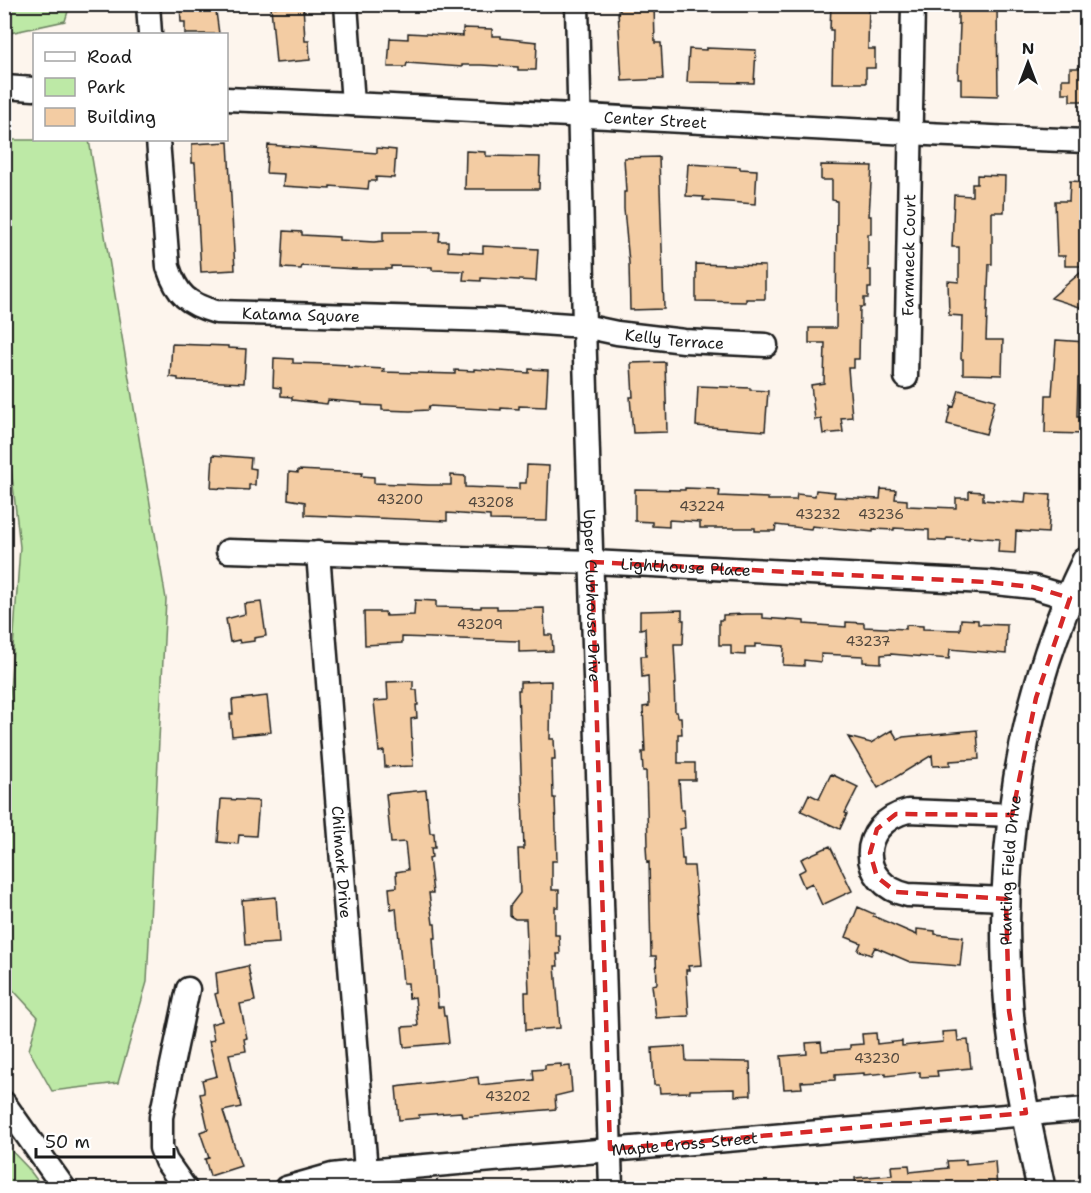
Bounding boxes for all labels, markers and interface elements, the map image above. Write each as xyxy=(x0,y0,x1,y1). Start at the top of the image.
legend xyxy=(33,33,228,141)
north arrow xyxy=(998,33,1058,93)
text: N xyxy=(1022,38,1034,59)
text: Road xyxy=(87,45,132,69)
text: Park xyxy=(87,75,126,99)
text: Building xyxy=(87,105,156,129)
street label: Center Street xyxy=(603,106,708,133)
street label: Farmneck Court xyxy=(897,194,920,316)
street label: Katama Square xyxy=(242,302,360,327)
street label: Kelly Terrace xyxy=(624,324,725,353)
house number: 43200 xyxy=(377,490,423,508)
house number: 43208 xyxy=(468,493,514,511)
house number: 43224 xyxy=(679,497,725,515)
house number: 43232 xyxy=(795,505,841,523)
house number: 43236 xyxy=(858,505,904,523)
street label: Upper Clubhouse Drive xyxy=(579,509,606,683)
street label: Lighthouse Place xyxy=(620,553,751,581)
house number: 43209 xyxy=(457,615,503,633)
house number: 43237 xyxy=(845,632,891,650)
street label: Planting Field Drive xyxy=(995,793,1026,946)
street label: Chilmark Drive xyxy=(327,805,357,919)
house number: 43230 xyxy=(854,1049,900,1067)
house number: 43202 xyxy=(485,1087,531,1105)
scale bar xyxy=(36,1121,174,1159)
street label: Maple Cross Street xyxy=(611,1127,759,1160)
text: 50 m xyxy=(45,1130,90,1154)

